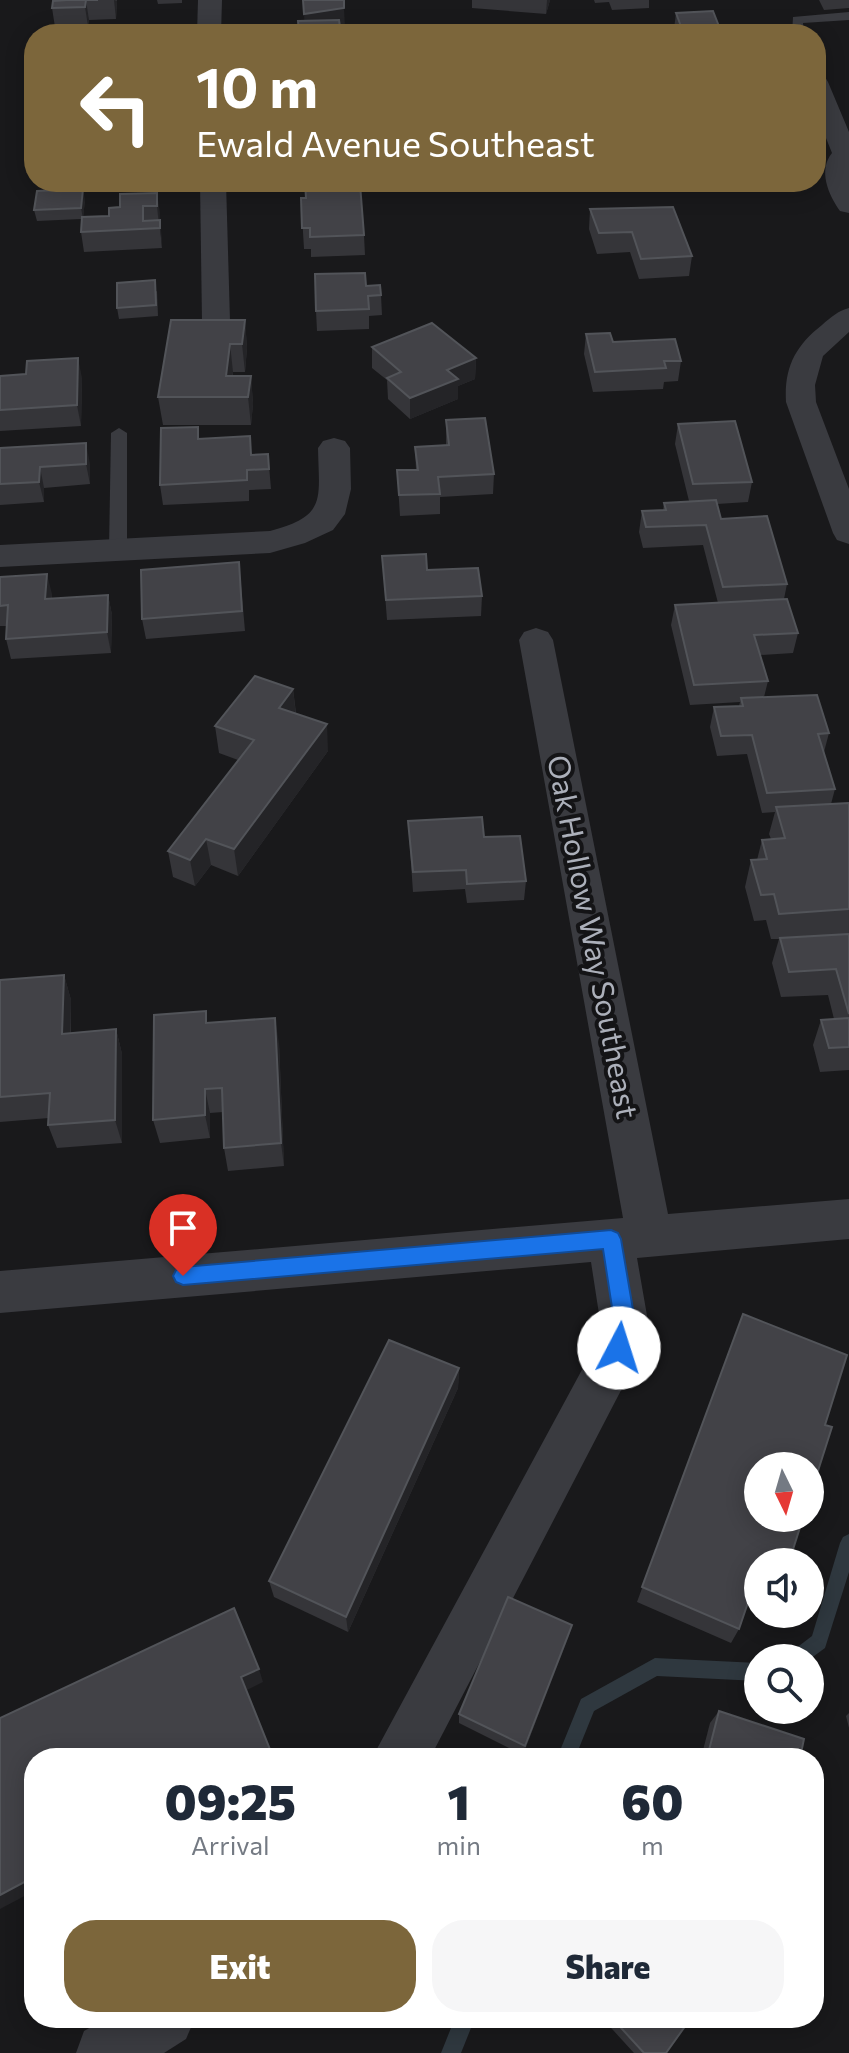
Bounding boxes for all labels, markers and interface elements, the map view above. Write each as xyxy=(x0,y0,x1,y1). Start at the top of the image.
text: 10 m xyxy=(196,51,318,120)
icon: left xyxy=(64,56,168,160)
text: Ewald Avenue Southeast xyxy=(196,120,595,164)
street label: Oak Hollow Way Southeast xyxy=(541,751,648,1122)
pin xyxy=(149,1194,217,1276)
icon: arrive xyxy=(161,1206,205,1250)
position arrow xyxy=(577,1306,661,1390)
north arrow xyxy=(744,1452,824,1532)
map controls xyxy=(744,1452,824,1724)
button: sound xyxy=(744,1548,824,1628)
button: search xyxy=(744,1644,824,1724)
text: 09:25 xyxy=(165,1771,296,1830)
text: 1 xyxy=(447,1771,470,1830)
text: 60 xyxy=(621,1771,683,1830)
text: Arrival xyxy=(191,1829,270,1860)
text: min xyxy=(437,1829,481,1860)
text: m xyxy=(641,1829,664,1860)
button: Exit xyxy=(64,1920,416,2012)
button: Share xyxy=(432,1920,784,2012)

